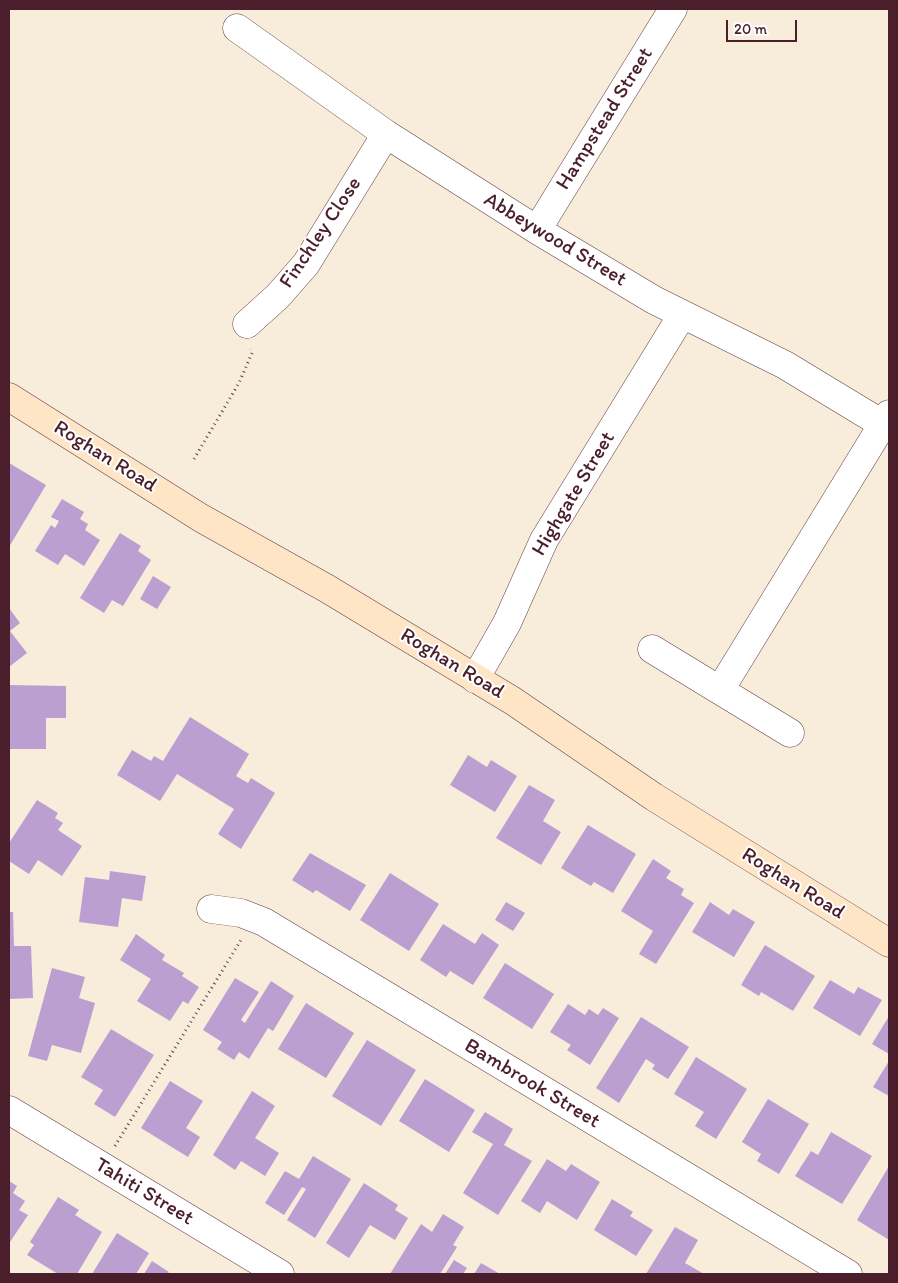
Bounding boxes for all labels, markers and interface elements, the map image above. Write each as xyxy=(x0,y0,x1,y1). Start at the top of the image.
scale bar xyxy=(728,10,799,42)
text: 20 m xyxy=(734,20,767,38)
street label: Hampstead Street xyxy=(551,43,659,195)
street label: Finchley Close xyxy=(275,173,367,293)
street label: Abbeywood Street xyxy=(479,187,631,293)
street label: Roghan Road xyxy=(49,415,161,499)
street label: Highgate Street xyxy=(527,427,621,561)
street label: Roghan Road xyxy=(395,623,509,705)
street label: Roghan Road xyxy=(737,842,849,926)
street label: Bambrook Street xyxy=(460,1034,604,1134)
street label: Tahiti Street xyxy=(90,1153,198,1231)

